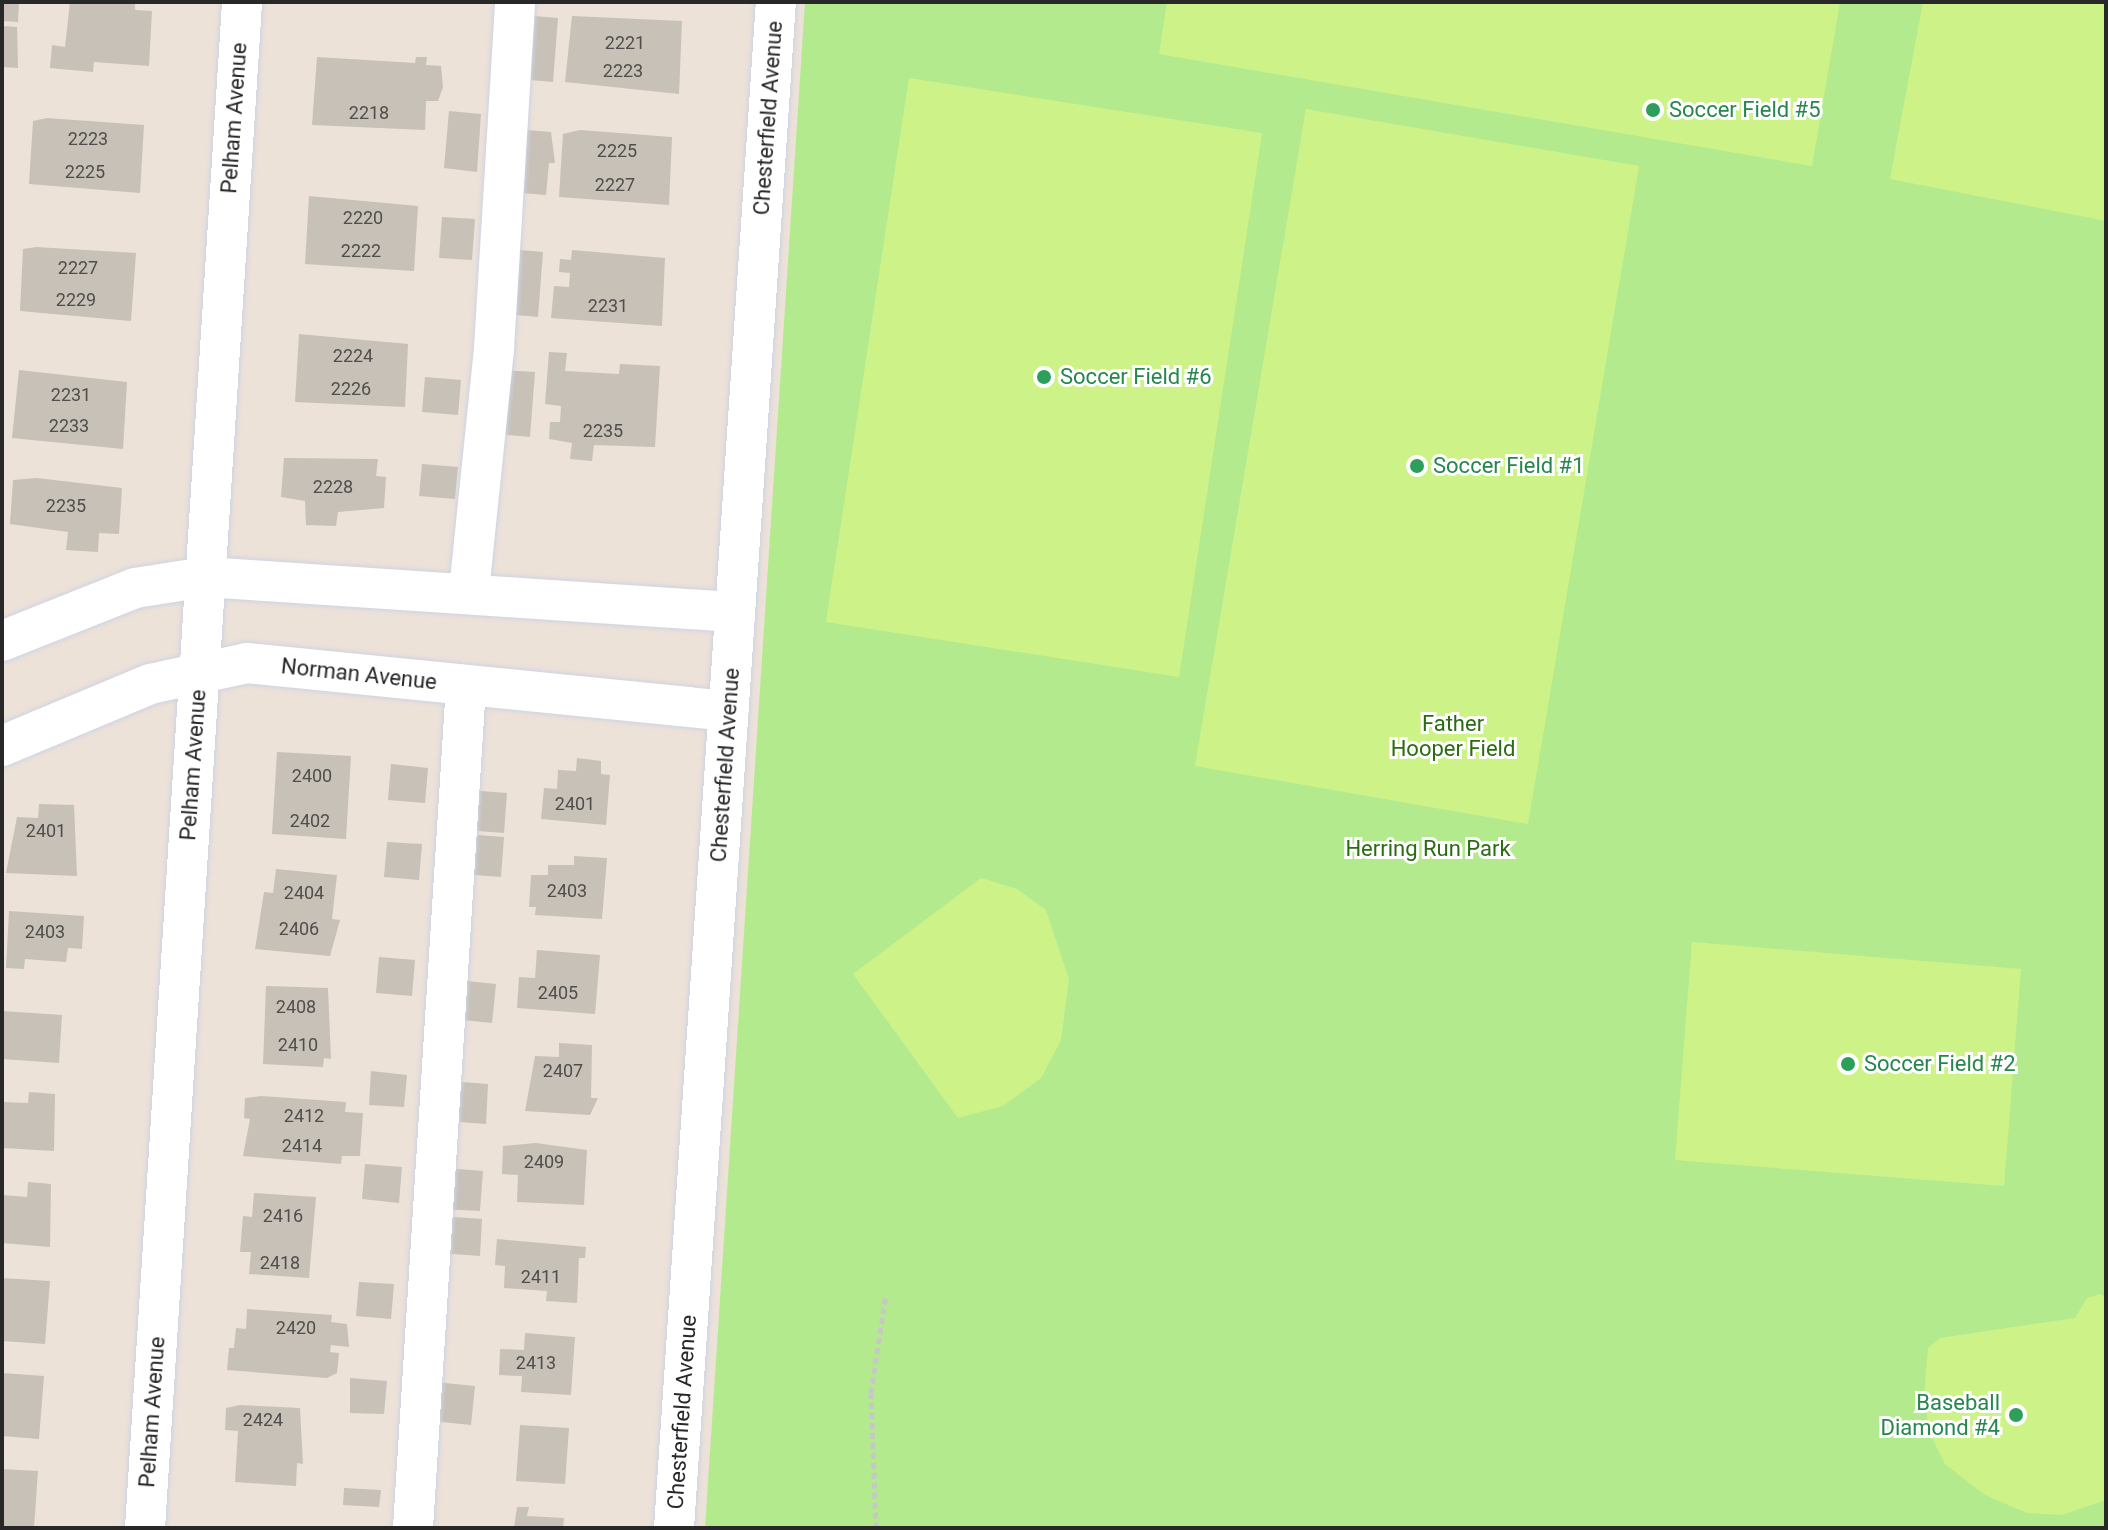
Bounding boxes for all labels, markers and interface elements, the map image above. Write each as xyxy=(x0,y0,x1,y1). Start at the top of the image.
street label: Chesterfield Avenue xyxy=(748,20,788,216)
house number: 2221 xyxy=(605,32,645,54)
street label: Pelham Avenue xyxy=(216,41,252,195)
house number: 2223 xyxy=(603,60,643,82)
place label: Soccer Field #5 xyxy=(1669,97,1821,123)
marker: Soccer Field #5 xyxy=(1644,101,1662,119)
house number: 2218 xyxy=(349,102,389,124)
house number: 2223 xyxy=(68,128,108,150)
house number: 2225 xyxy=(597,140,637,162)
house number: 2225 xyxy=(65,161,105,183)
house number: 2227 xyxy=(595,174,635,196)
house number: 2220 xyxy=(343,207,383,229)
house number: 2222 xyxy=(341,240,381,262)
house number: 2227 xyxy=(58,257,98,279)
house number: 2229 xyxy=(56,289,96,311)
house number: 2231 xyxy=(588,295,628,317)
house number: 2224 xyxy=(333,345,373,367)
place label: Soccer Field #6 xyxy=(1060,364,1212,390)
marker: Soccer Field #6 xyxy=(1035,368,1053,386)
house number: 2226 xyxy=(331,378,371,400)
house number: 2231 xyxy=(51,384,91,406)
house number: 2233 xyxy=(49,415,89,437)
house number: 2235 xyxy=(583,420,623,442)
place label: Soccer Field #1 xyxy=(1433,453,1585,479)
marker: Soccer Field #1 xyxy=(1408,457,1426,475)
house number: 2228 xyxy=(313,476,353,498)
house number: 2235 xyxy=(46,495,86,517)
street label: Norman Avenue xyxy=(280,653,438,695)
street label: Chesterfield Avenue xyxy=(705,667,745,863)
street label: Pelham Avenue xyxy=(175,688,211,842)
park label: Father Hooper Field xyxy=(1391,710,1515,762)
house number: 2400 xyxy=(292,765,332,787)
house number: 2401 xyxy=(555,793,595,815)
house number: 2402 xyxy=(290,810,330,832)
house number: 2401 xyxy=(26,820,66,842)
park label: Herring Run Park xyxy=(1345,836,1511,862)
house number: 2403 xyxy=(547,880,587,902)
house number: 2404 xyxy=(284,882,324,904)
house number: 2406 xyxy=(279,918,319,940)
house number: 2403 xyxy=(25,921,65,943)
house number: 2405 xyxy=(538,982,578,1004)
house number: 2408 xyxy=(276,996,316,1018)
house number: 2410 xyxy=(278,1034,318,1056)
place label: Soccer Field #2 xyxy=(1864,1051,2016,1077)
marker: Soccer Field #2 xyxy=(1839,1055,1857,1073)
house number: 2407 xyxy=(543,1060,583,1082)
house number: 2412 xyxy=(284,1105,324,1127)
house number: 2414 xyxy=(282,1135,322,1157)
house number: 2409 xyxy=(524,1151,564,1173)
house number: 2416 xyxy=(263,1205,303,1227)
house number: 2418 xyxy=(260,1252,300,1274)
house number: 2411 xyxy=(521,1266,561,1288)
street label: Chesterfield Avenue xyxy=(662,1314,702,1510)
house number: 2420 xyxy=(276,1317,316,1339)
street label: Pelham Avenue xyxy=(134,1335,170,1489)
house number: 2413 xyxy=(516,1352,556,1374)
place label: Baseball Diamond #4 xyxy=(1880,1389,2000,1440)
marker: Baseball Diamond #4 xyxy=(2007,1406,2025,1424)
house number: 2424 xyxy=(243,1409,283,1431)

